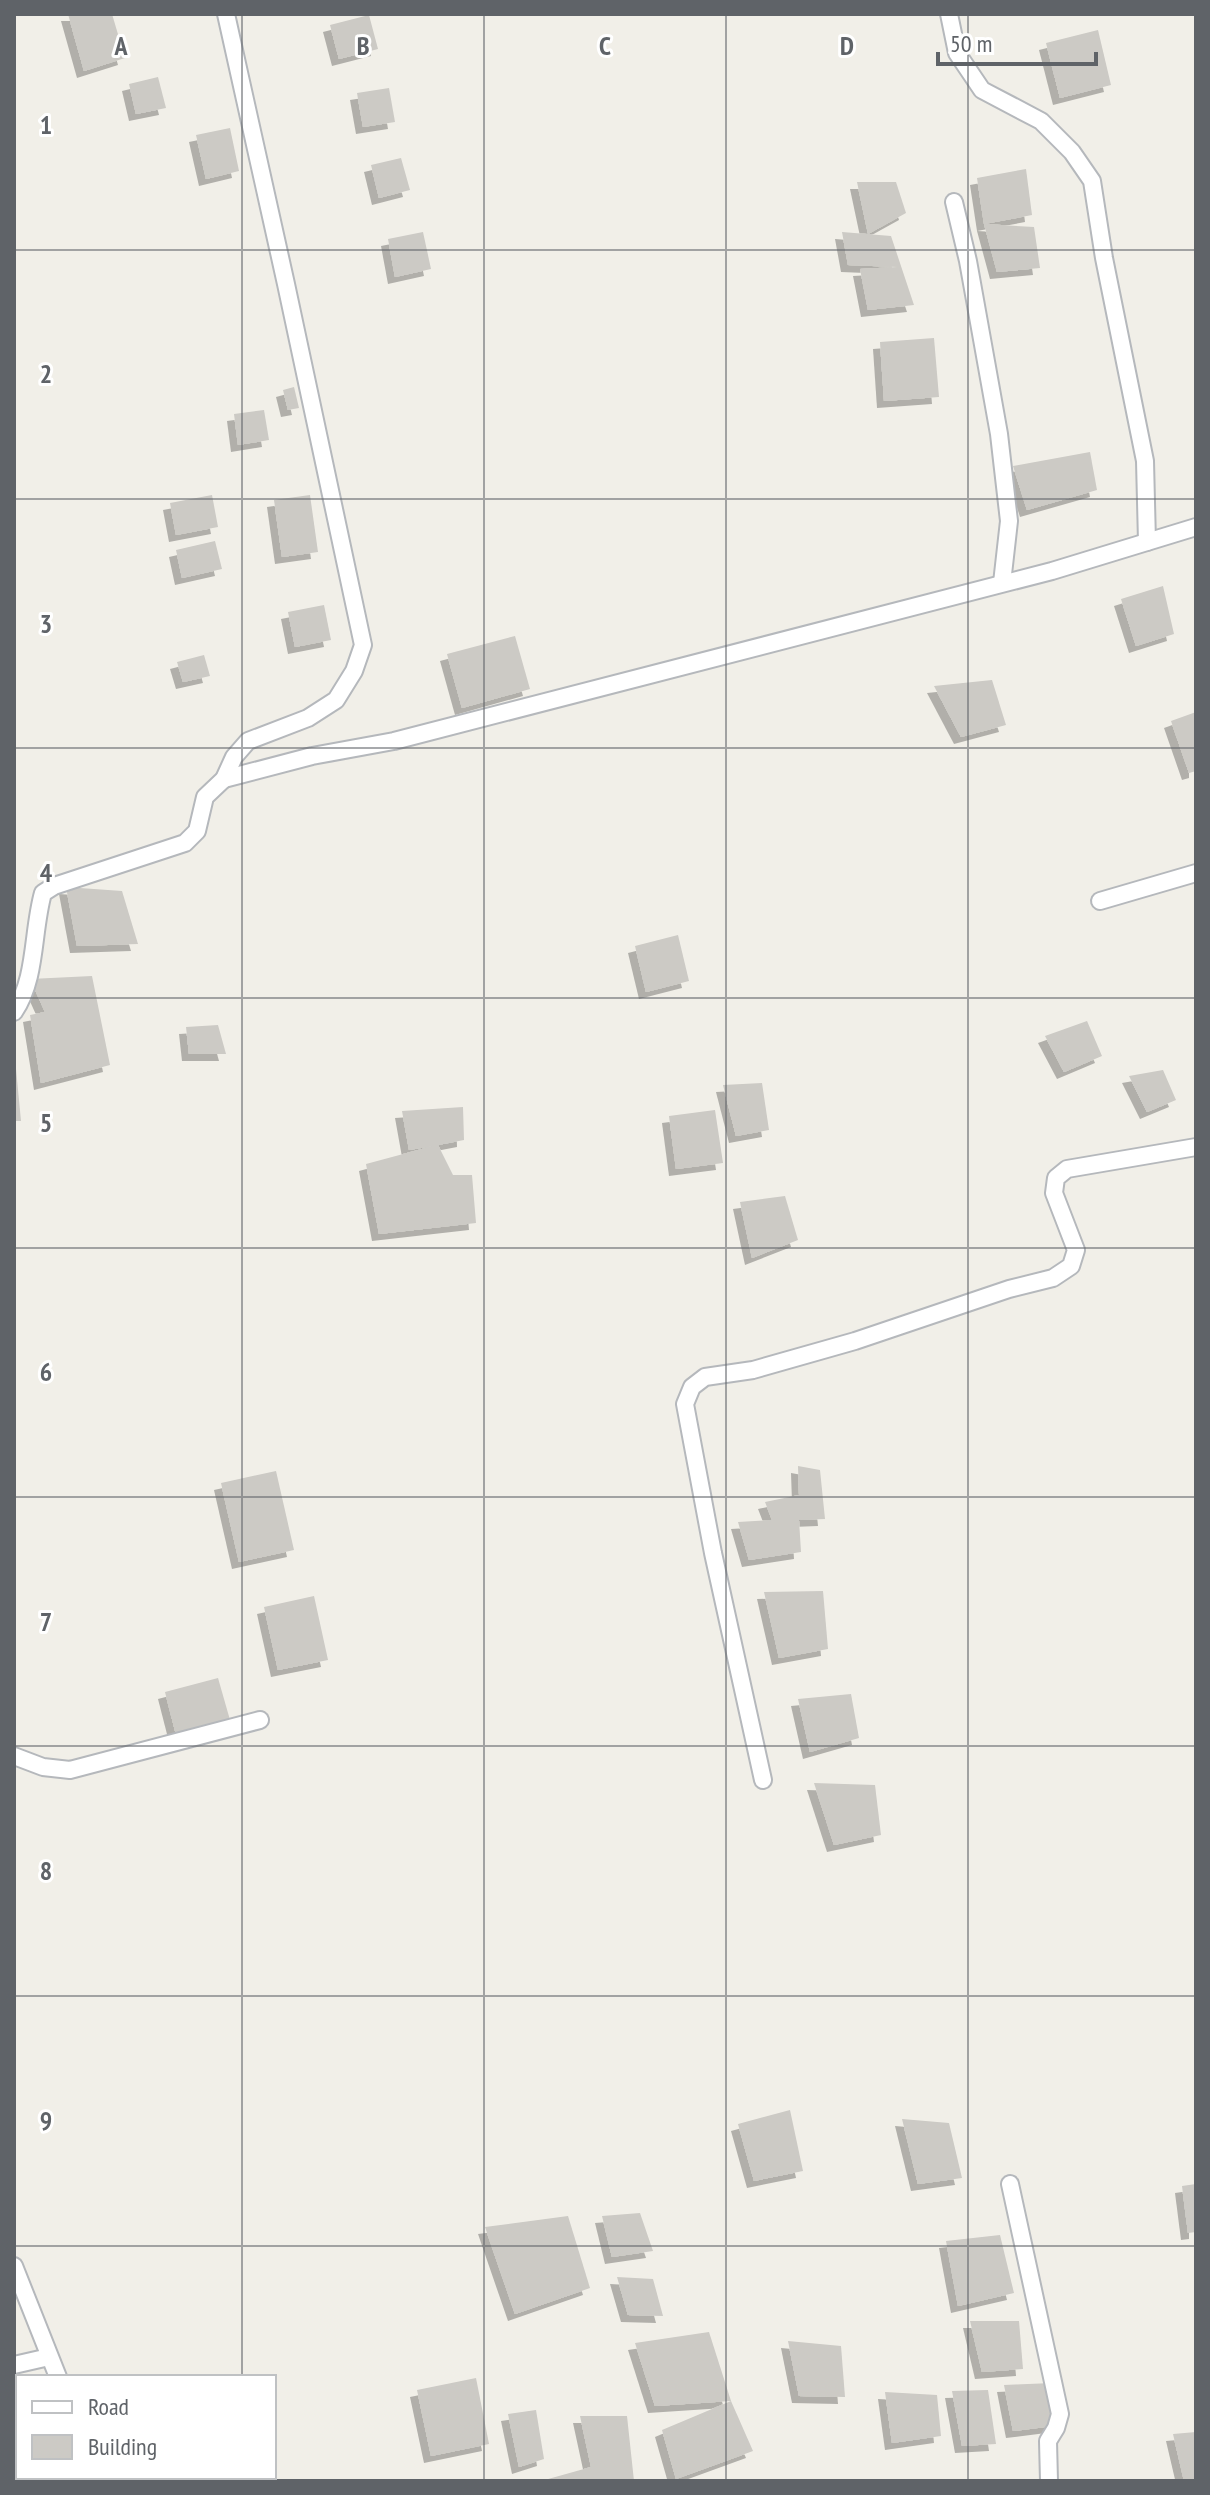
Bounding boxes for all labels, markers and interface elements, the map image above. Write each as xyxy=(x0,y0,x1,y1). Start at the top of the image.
scale bar xyxy=(938,16,1096,66)
text: 50 m xyxy=(950,28,992,59)
text: A xyxy=(113,29,128,62)
text: B xyxy=(357,29,370,62)
text: C xyxy=(599,29,611,62)
text: D xyxy=(840,29,854,62)
text: 1 xyxy=(40,108,52,141)
text: 2 xyxy=(40,357,52,390)
text: 3 xyxy=(40,607,52,640)
text: 4 xyxy=(40,856,53,889)
text: 5 xyxy=(40,1106,52,1139)
text: 6 xyxy=(40,1355,52,1388)
text: 7 xyxy=(40,1605,52,1638)
text: 8 xyxy=(40,1854,52,1887)
text: 9 xyxy=(40,2104,52,2137)
legend xyxy=(16,2375,276,2479)
text: Road xyxy=(88,2391,129,2422)
text: Building xyxy=(88,2431,157,2462)

